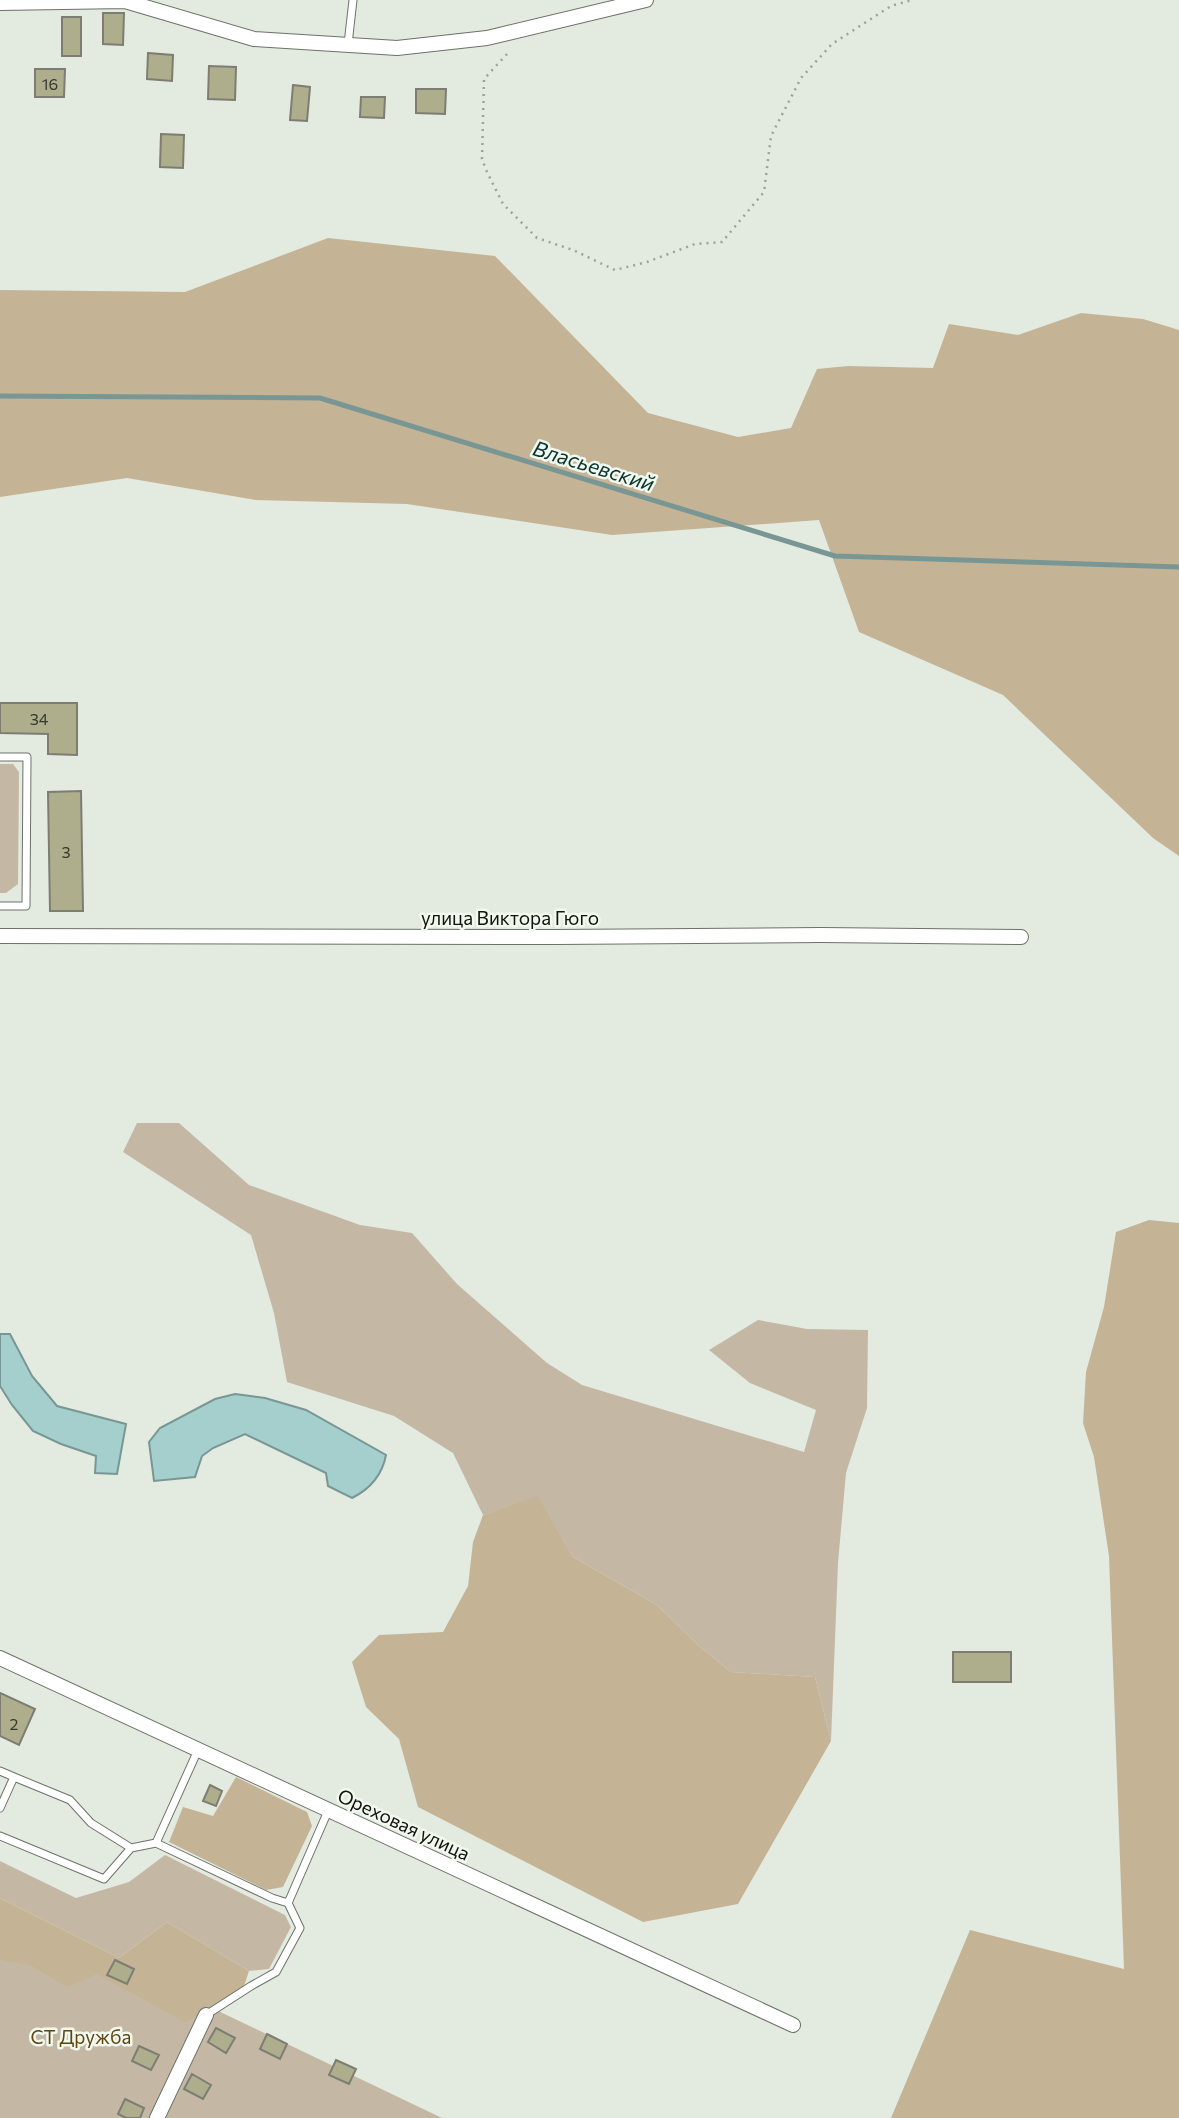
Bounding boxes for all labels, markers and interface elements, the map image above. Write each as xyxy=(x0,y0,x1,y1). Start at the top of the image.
house number: 16 xyxy=(42,74,58,93)
water label: Власьевский xyxy=(530,435,658,495)
house number: 34 xyxy=(30,709,49,728)
house number: 3 xyxy=(61,842,71,861)
street label: улица Виктора Гюго xyxy=(421,906,599,929)
house number: 2 xyxy=(10,1714,19,1733)
street label: Ореховая улица xyxy=(334,1783,474,1865)
park label: СТ Дружба xyxy=(31,2025,131,2048)

